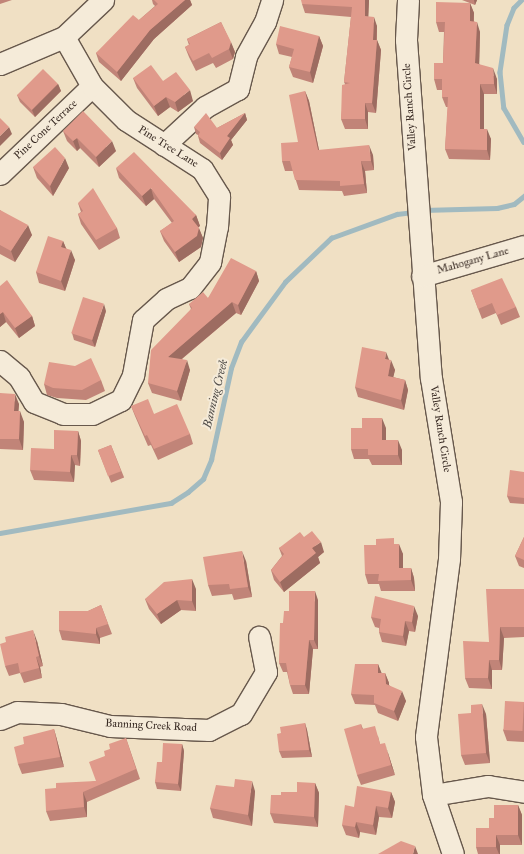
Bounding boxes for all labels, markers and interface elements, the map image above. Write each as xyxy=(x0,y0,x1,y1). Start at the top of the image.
street label: Valley Ranch Circle xyxy=(400,63,420,151)
street label: Pine Cone Terrace xyxy=(12,97,80,163)
street label: Pine Tree Lane xyxy=(136,123,200,171)
street label: Mahogany Lane xyxy=(436,244,510,278)
water label: Banning Creek xyxy=(201,358,231,430)
street label: Valley Ranch Circle xyxy=(427,385,453,473)
street label: Banning Creek Road xyxy=(105,717,197,735)

